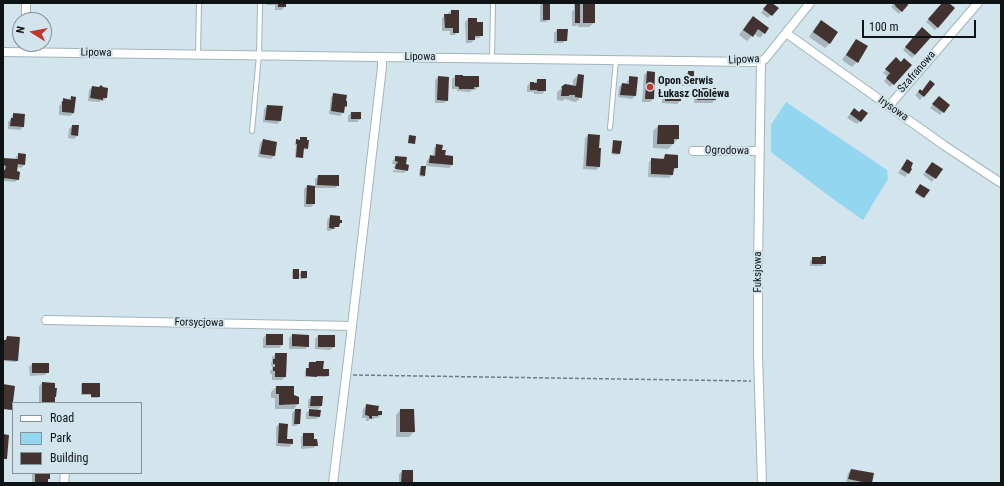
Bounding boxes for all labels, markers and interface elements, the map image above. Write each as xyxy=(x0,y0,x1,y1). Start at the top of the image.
north arrow xyxy=(12,12,52,52)
scale bar xyxy=(864,12,978,38)
text: 100 m xyxy=(869,20,899,34)
text: N xyxy=(14,25,28,34)
street label: Lipowa xyxy=(80,46,112,60)
street label: Szafranowa xyxy=(895,48,939,96)
street label: Lipowa xyxy=(404,50,436,64)
street label: Lipowa xyxy=(728,53,760,67)
place label: Opon Serwis Łukasz Cholewa xyxy=(658,74,729,100)
marker: Opon Serwis Łukasz Cholewa xyxy=(645,82,655,92)
street label: Irysowa xyxy=(875,94,911,124)
street label: Ogrodowa xyxy=(705,144,749,158)
street label: Fuksjowa xyxy=(751,252,765,292)
street label: Forsycjowa xyxy=(174,316,224,330)
legend xyxy=(12,402,142,474)
text: Road xyxy=(50,411,74,425)
text: Park xyxy=(50,431,71,445)
text: Building xyxy=(50,451,88,465)

